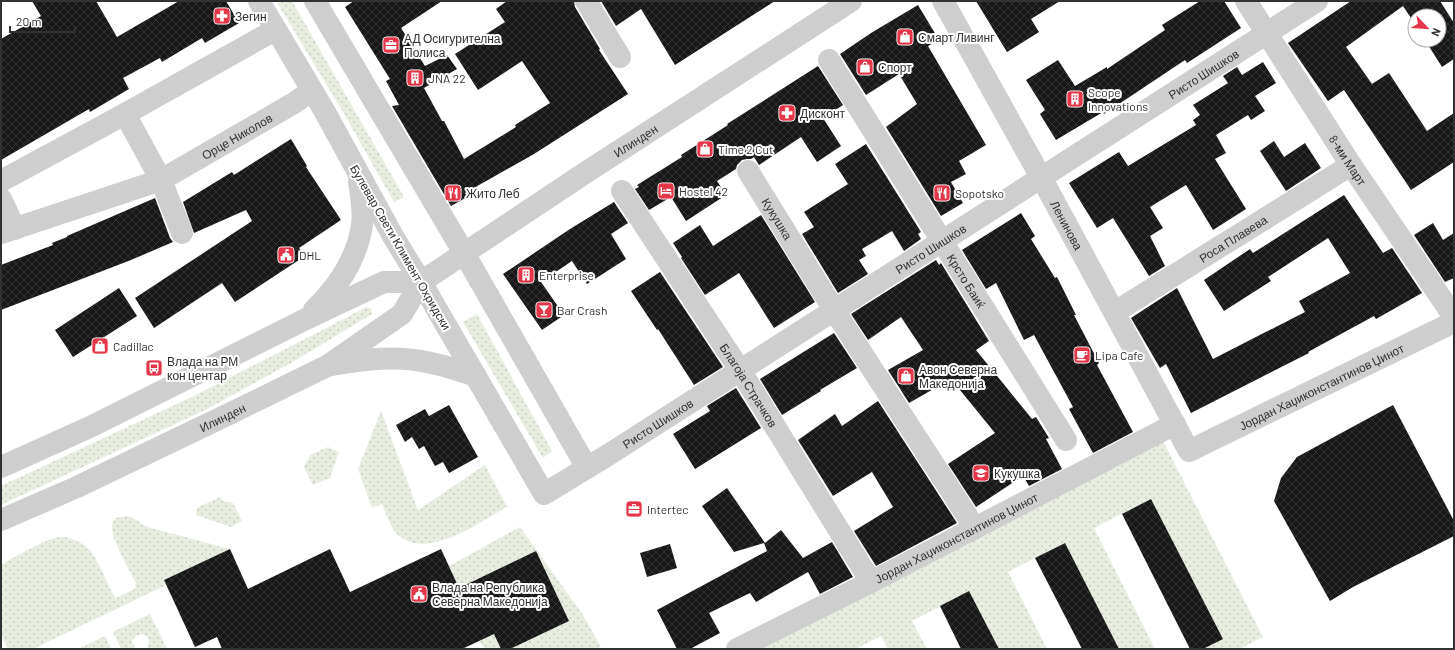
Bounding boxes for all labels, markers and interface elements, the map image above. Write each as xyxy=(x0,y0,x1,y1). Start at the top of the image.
pharmacy icon: Зегин xyxy=(212,6,232,26)
scale bar xyxy=(10,8,75,34)
north arrow xyxy=(1407,8,1447,48)
place label: Зегин xyxy=(235,9,267,23)
text: 20 m xyxy=(16,14,42,28)
text: N xyxy=(1429,26,1444,39)
shop icon: Смарт Ливинг xyxy=(895,27,915,47)
place label: Смарт Ливинг xyxy=(918,30,995,45)
place label: АД Осигурителна Полиса xyxy=(404,31,501,59)
office icon: АД Осигурителна Полиса xyxy=(381,35,401,55)
street label: Ристо Шишков xyxy=(1165,46,1241,102)
shop icon: Спорт xyxy=(855,57,875,77)
place label: Спорт xyxy=(878,60,912,75)
building icon: JNA 22 xyxy=(405,68,425,88)
place label: JNA 22 xyxy=(428,71,466,85)
place label: Scope Innovations xyxy=(1088,85,1148,113)
building icon: Scope Innovations xyxy=(1065,89,1085,109)
pharmacy icon: Дисконт xyxy=(777,103,797,123)
place label: Дисконт xyxy=(800,106,846,121)
street label: Орце Николов xyxy=(199,110,274,162)
street label: Илинден xyxy=(611,121,660,160)
street label: 8-ми Март xyxy=(1327,132,1370,188)
shop icon: Time 2 Cut xyxy=(695,139,715,159)
place label: Time 2 Cut xyxy=(718,142,773,156)
street label: Булевар Свети Климент Охридски xyxy=(347,162,454,333)
hotel icon: Hostel 42 xyxy=(656,181,676,201)
restaurant icon: Жито Леб xyxy=(443,183,463,203)
restaurant icon: Sopotsko xyxy=(932,183,952,203)
place label: Hostel 42 xyxy=(679,184,728,198)
place label: Жито Леб xyxy=(466,186,520,200)
place label: Sopotsko xyxy=(955,186,1004,200)
street label: Кукушка xyxy=(759,195,796,242)
street label: Ленинова xyxy=(1048,198,1086,252)
street label: Роса Плавева xyxy=(1196,212,1270,265)
street label: Ристо Шишков xyxy=(893,221,968,276)
public building icon: DHL xyxy=(276,245,296,265)
place label: DHL xyxy=(299,248,321,262)
street label: Крсто Баиќ xyxy=(945,251,989,311)
building icon: Enterprise xyxy=(516,265,536,285)
place label: Enterprise xyxy=(539,268,594,282)
bar icon: Bar Crash xyxy=(534,300,554,320)
place label: Bar Crash xyxy=(557,303,607,317)
shop icon: Cadillac xyxy=(90,336,110,356)
place label: Cadillac xyxy=(113,339,154,353)
street label: Јордан Хаџиконстантинов Џинот xyxy=(1237,340,1406,433)
street label: Благоја Страчков xyxy=(717,341,780,430)
cafe icon: Lipa Cafe xyxy=(1072,345,1092,365)
place label: Lipa Cafe xyxy=(1095,348,1143,362)
place label: Влада на РМ кон центар xyxy=(167,354,238,383)
bus stop icon: Влада на РМ кон центар xyxy=(144,358,164,378)
place label: Авон Северна Македонија xyxy=(919,362,997,391)
shop icon: Авон Северна Македонија xyxy=(896,366,916,386)
street label: Ристо Шишков xyxy=(620,395,696,451)
street label: Илинден xyxy=(197,400,248,434)
school or university icon: Кукушка xyxy=(971,463,991,483)
place label: Кукушка xyxy=(994,466,1041,481)
street label: Јордан Хаџиконстантинов Џинот xyxy=(873,489,1041,586)
office icon: Intertec xyxy=(624,499,644,519)
place label: Intertec xyxy=(647,502,689,516)
place label: Влада на Република Северна Македонија xyxy=(432,580,548,609)
public building icon: Влада на Република Северна Македонија xyxy=(409,584,429,604)

